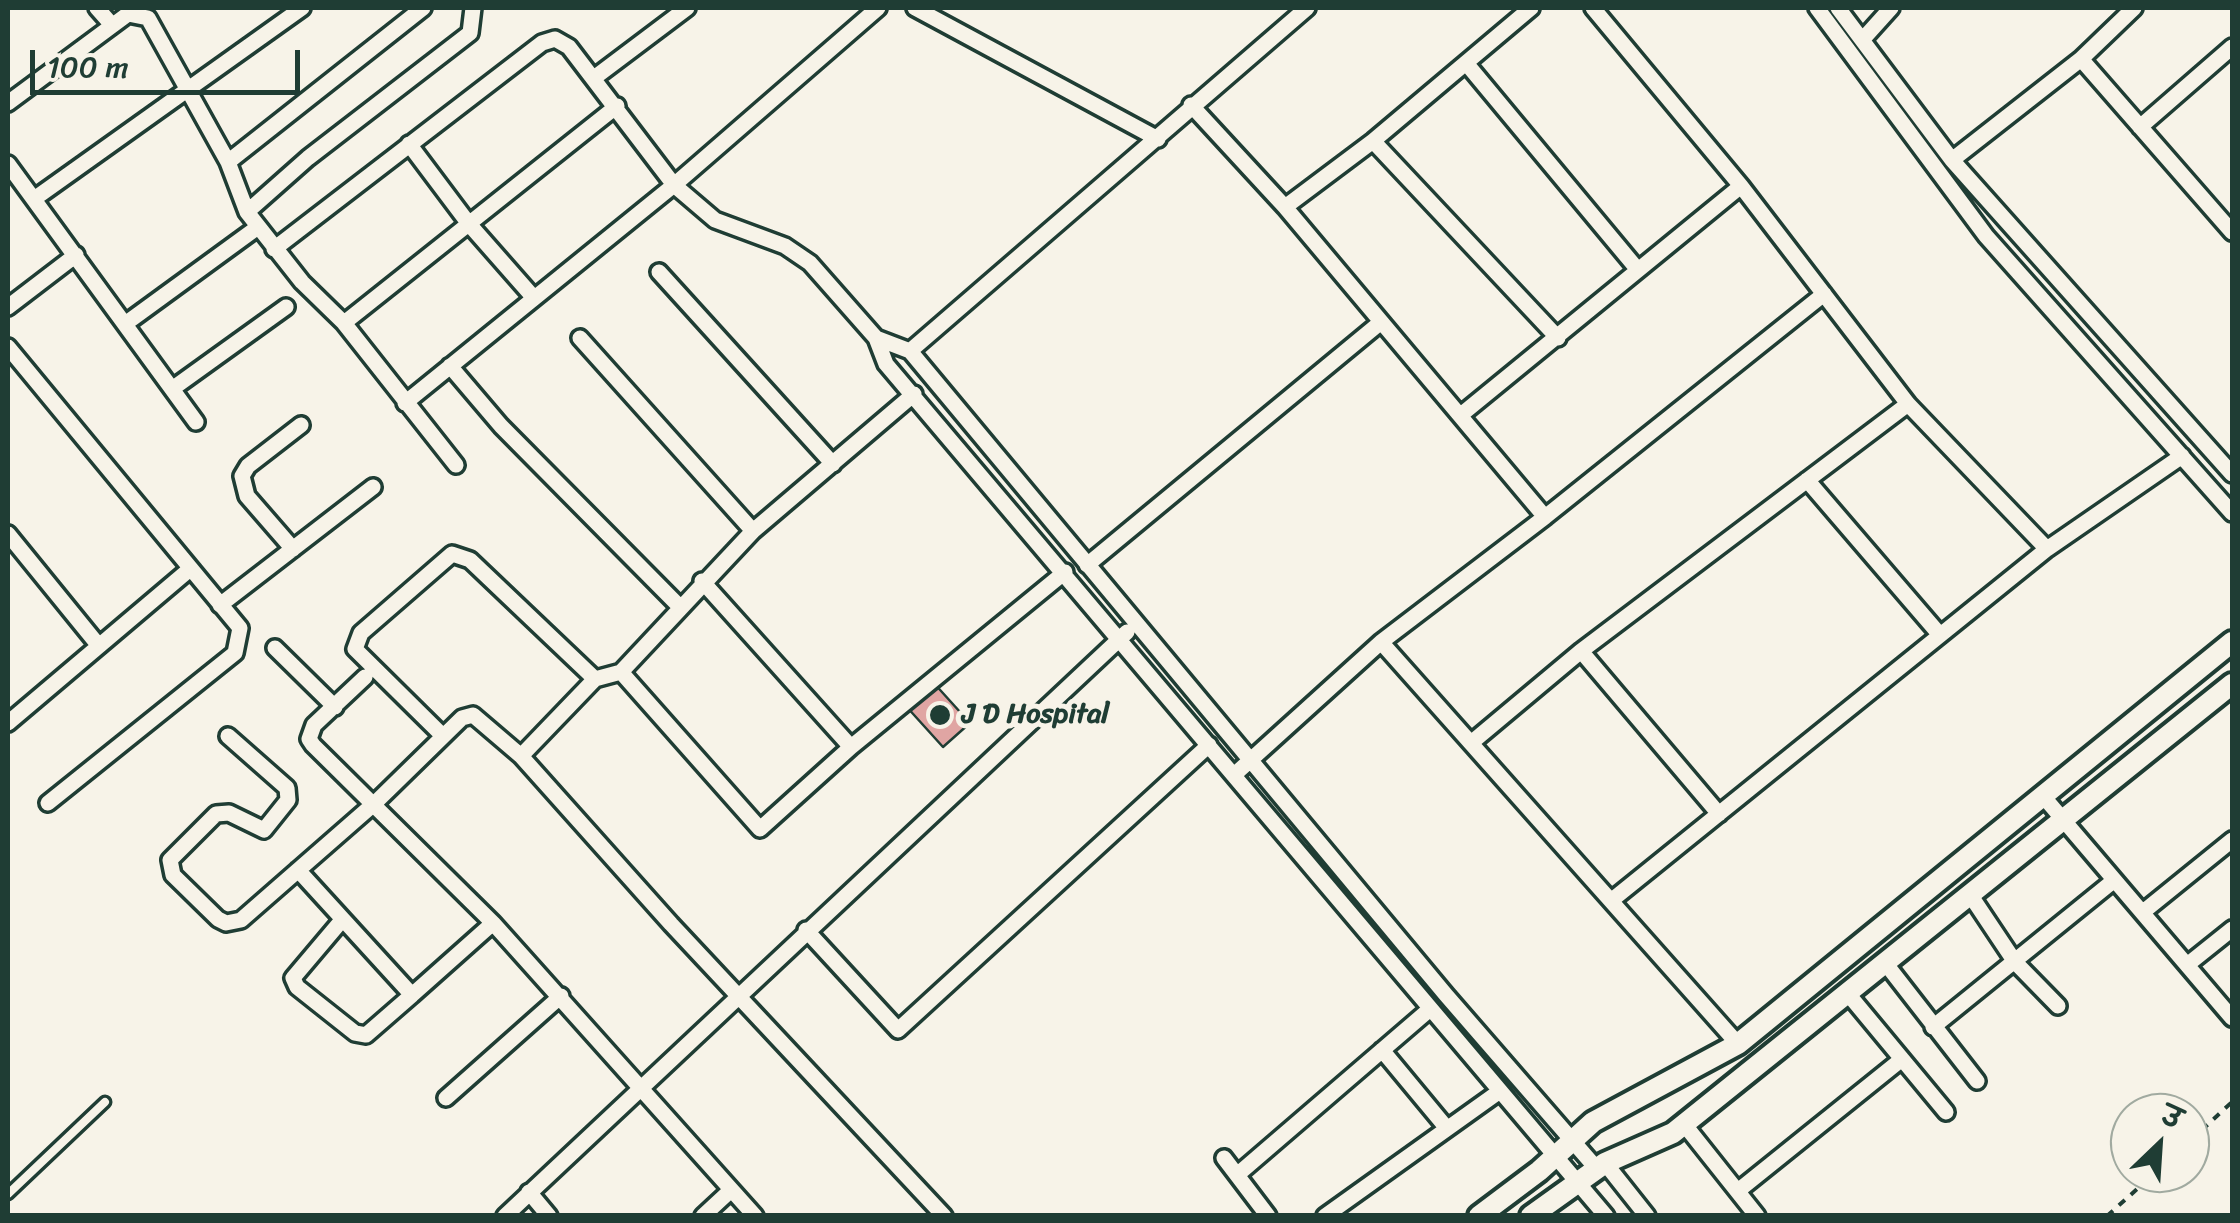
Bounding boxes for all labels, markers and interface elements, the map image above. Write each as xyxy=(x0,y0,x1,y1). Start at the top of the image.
scale bar xyxy=(35,30,305,92)
text: 100 m xyxy=(47,40,129,94)
place label: J D Hospital xyxy=(962,698,1109,732)
marker: J D Hospital xyxy=(927,702,953,728)
text: उ xyxy=(2153,1091,2191,1143)
north arrow xyxy=(2110,1093,2210,1193)

